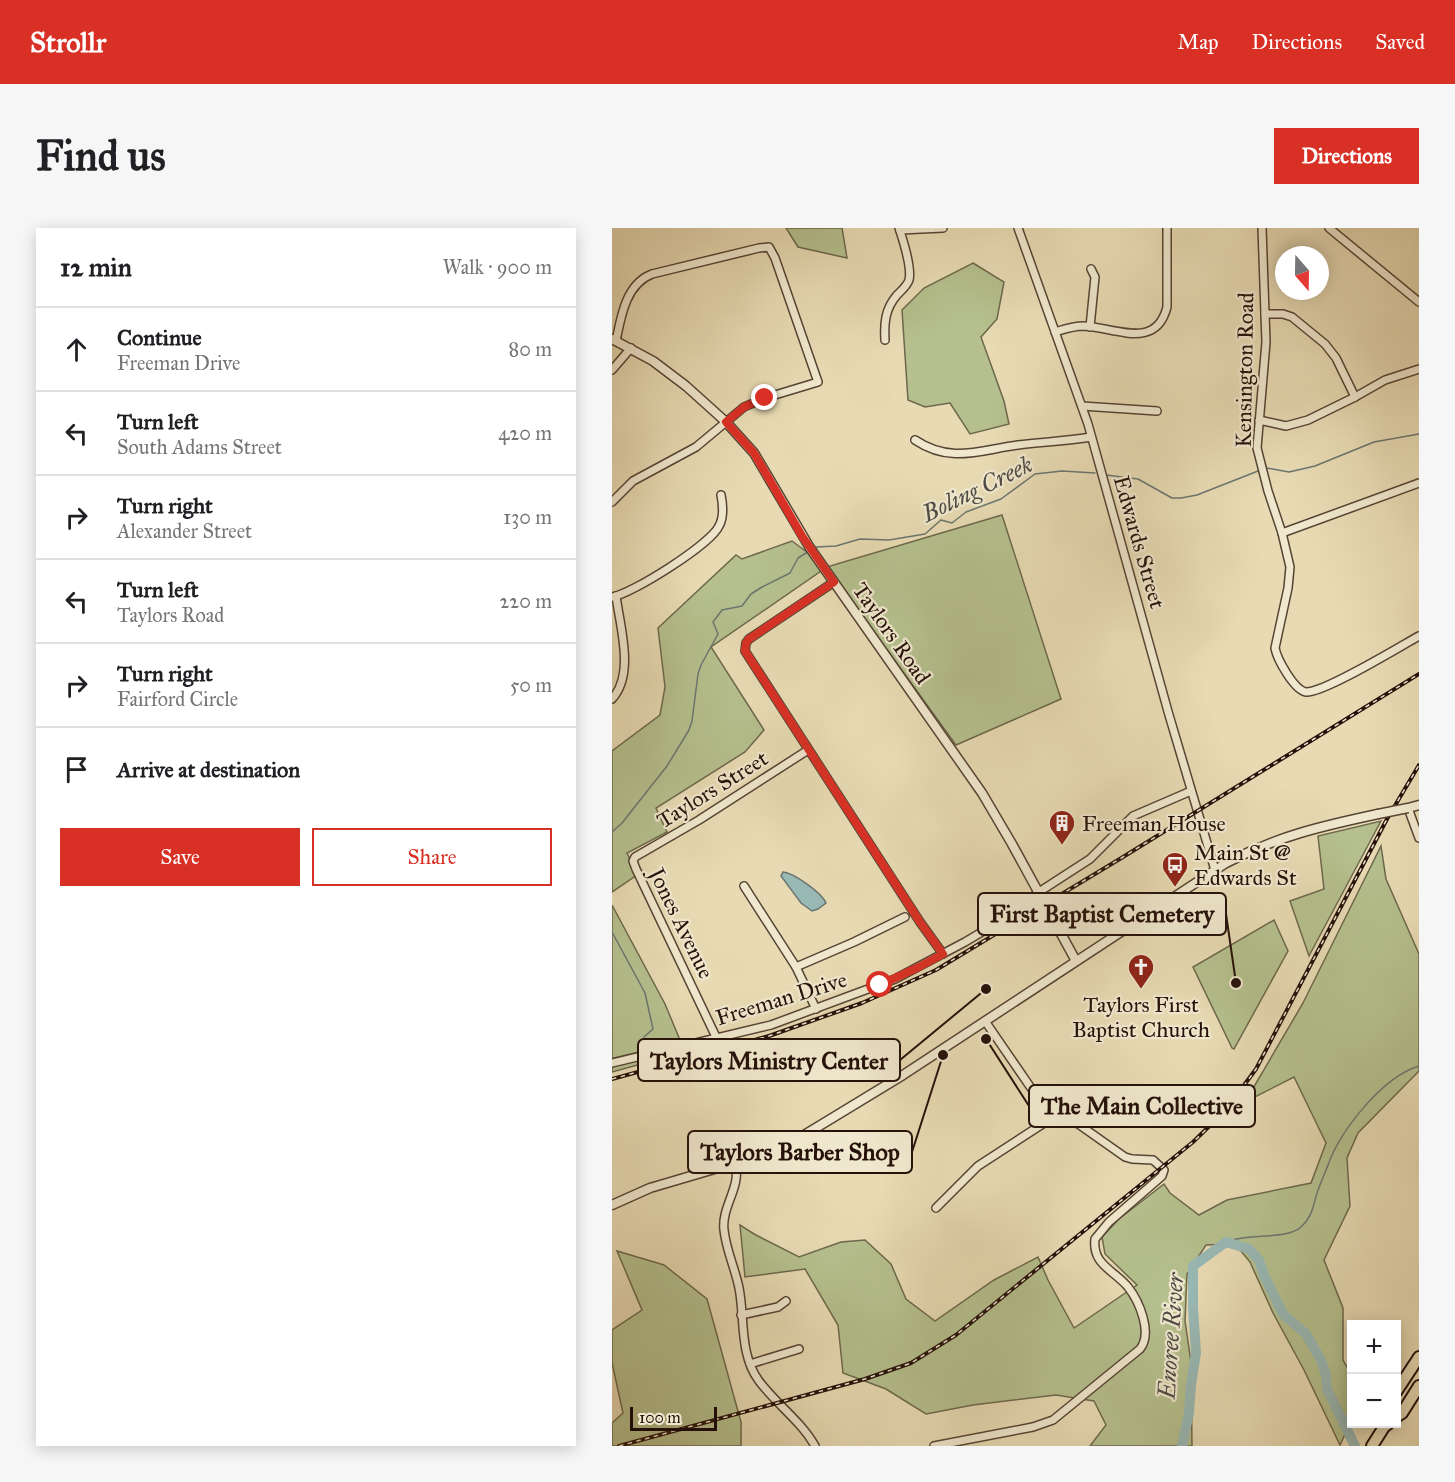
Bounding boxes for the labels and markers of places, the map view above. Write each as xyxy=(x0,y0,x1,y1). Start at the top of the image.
building icon: Freeman House xyxy=(1047,808,1077,846)
place label: Freeman House xyxy=(1082,810,1226,837)
place label: Main St @ Edwards St xyxy=(1194,839,1297,891)
bus stop icon: Main St @ Edwards St xyxy=(1160,850,1190,888)
callout: First Baptist Cemetery xyxy=(978,893,1226,935)
church icon: Taylors First Baptist Church xyxy=(1126,952,1156,990)
place label: Taylors First Baptist Church xyxy=(1072,991,1210,1043)
callout: Taylors Ministry Center xyxy=(638,1039,900,1081)
callout: The Main Collective xyxy=(1029,1085,1255,1127)
callout: Taylors Barber Shop xyxy=(688,1131,912,1173)

